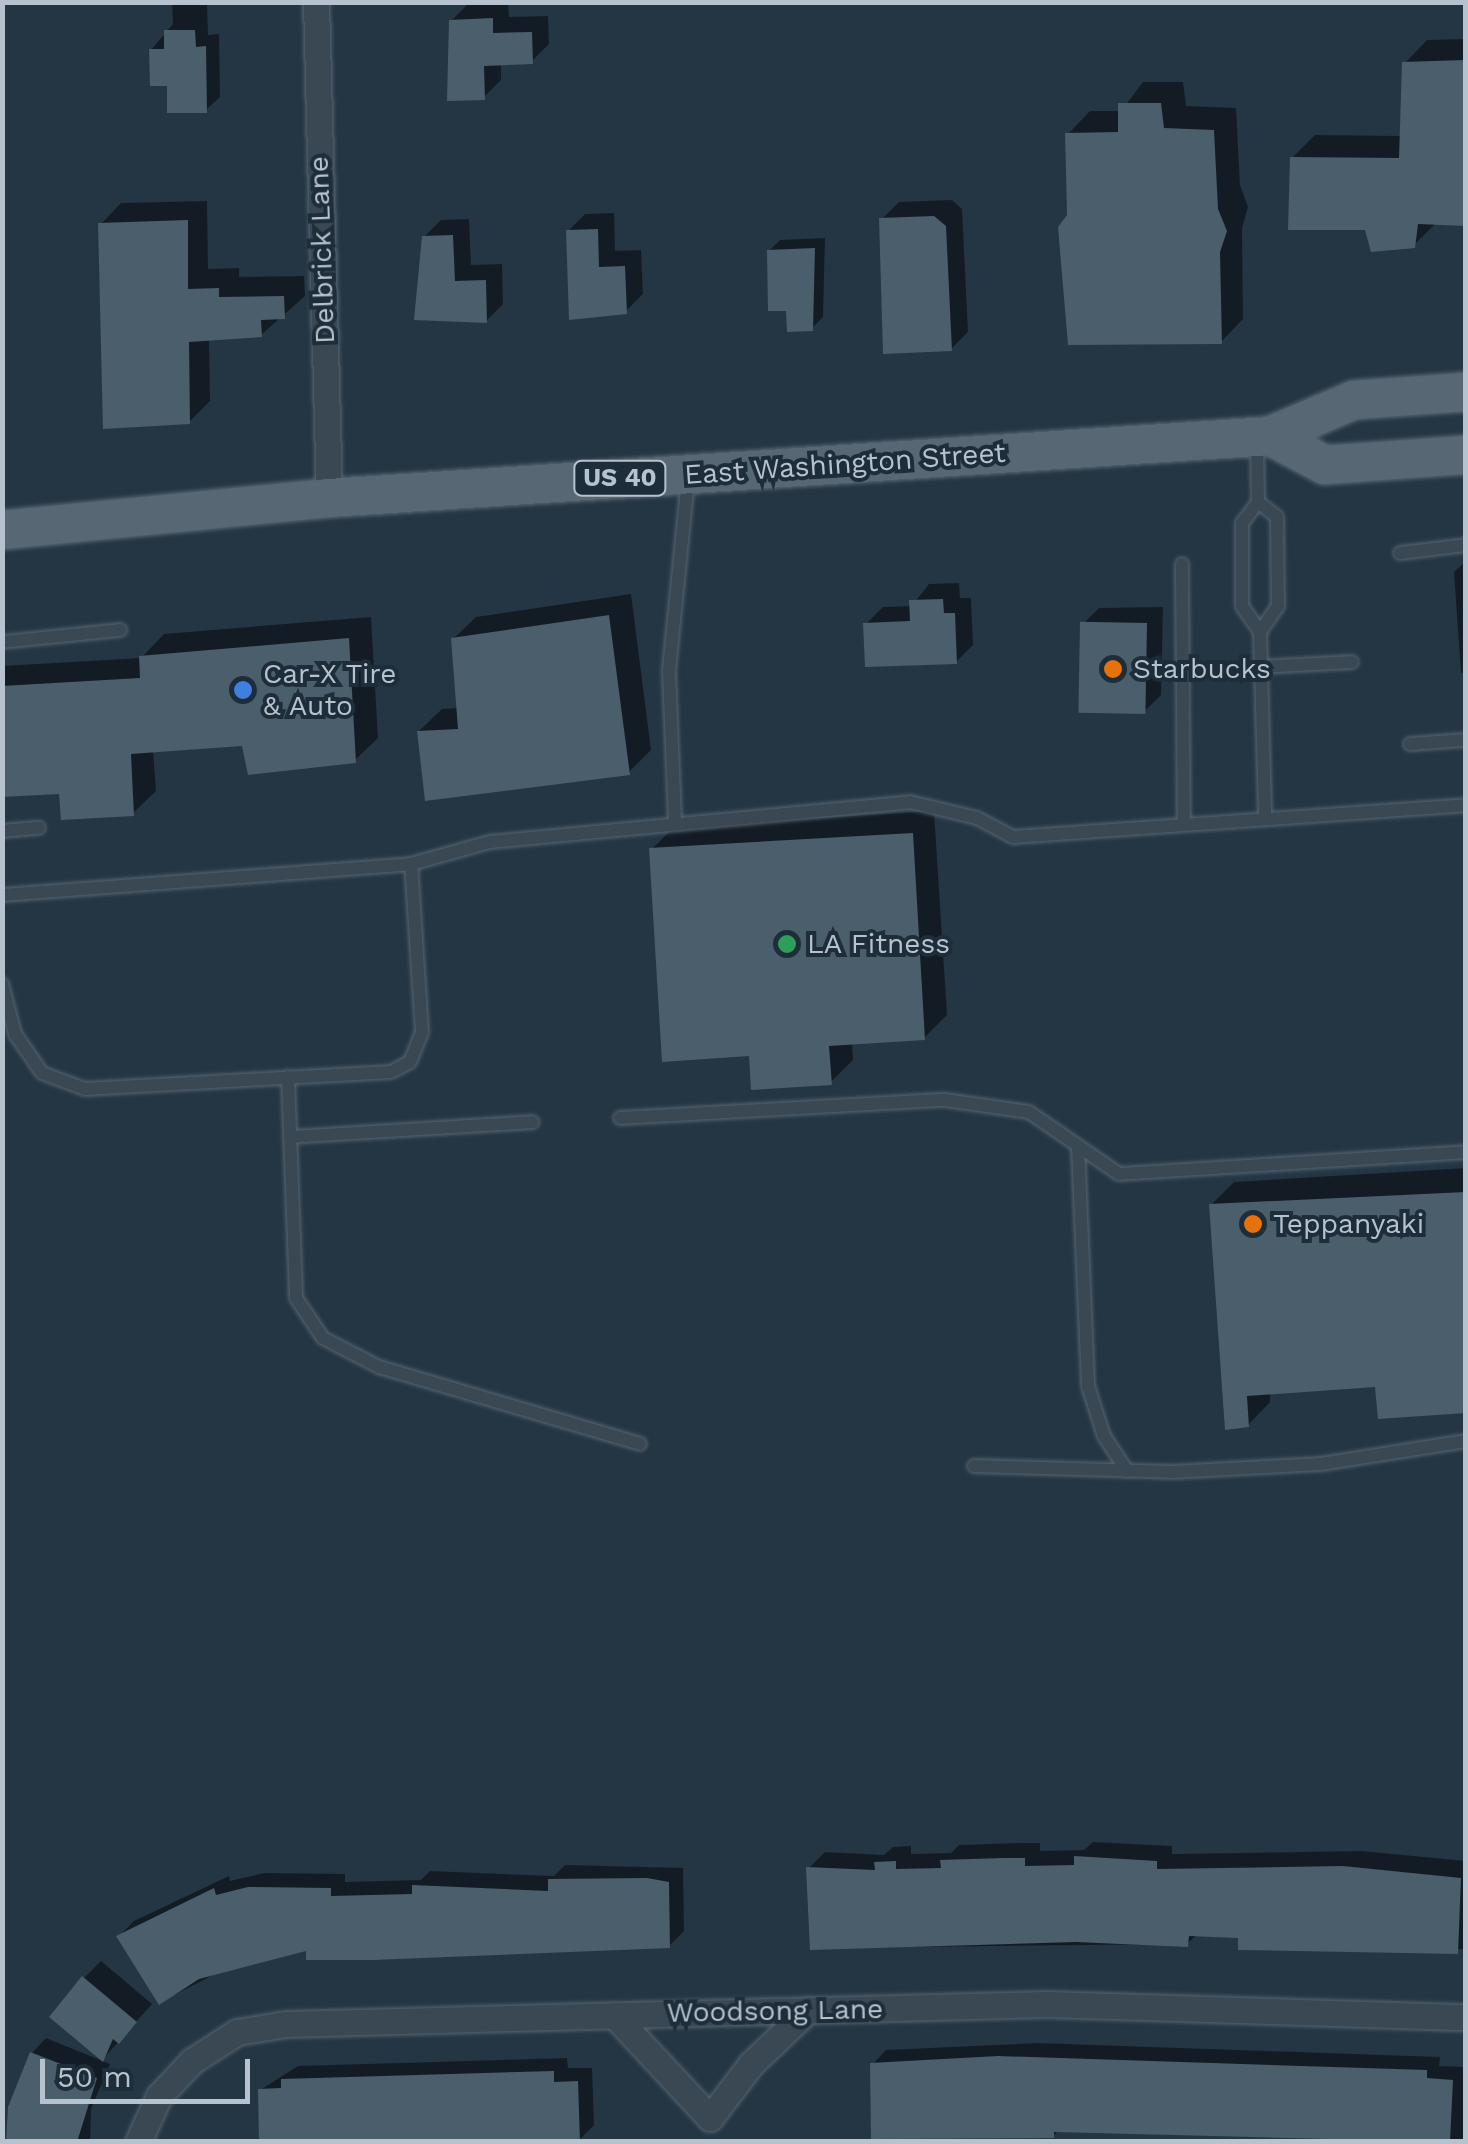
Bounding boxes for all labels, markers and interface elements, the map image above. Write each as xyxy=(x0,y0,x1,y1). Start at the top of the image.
street label: Delbrick Lane xyxy=(302,155,342,345)
street label: East Washington Street xyxy=(683,436,1007,492)
road number: US 40 xyxy=(572,458,668,498)
place label: Starbucks xyxy=(1133,652,1271,686)
place label: Car-X Tire & Auto xyxy=(263,657,398,723)
marker: Starbucks xyxy=(1102,658,1124,680)
marker: Car-X Tire & Auto xyxy=(232,679,254,701)
place label: LA Fitness xyxy=(807,927,951,961)
marker: LA Fitness xyxy=(776,933,798,955)
place label: Teppanyaki xyxy=(1273,1207,1424,1241)
marker: Teppanyaki xyxy=(1242,1213,1264,1235)
street label: Woodsong Lane xyxy=(666,1992,884,2030)
scale bar xyxy=(45,2039,255,2101)
text: 50 m xyxy=(57,2059,132,2094)

